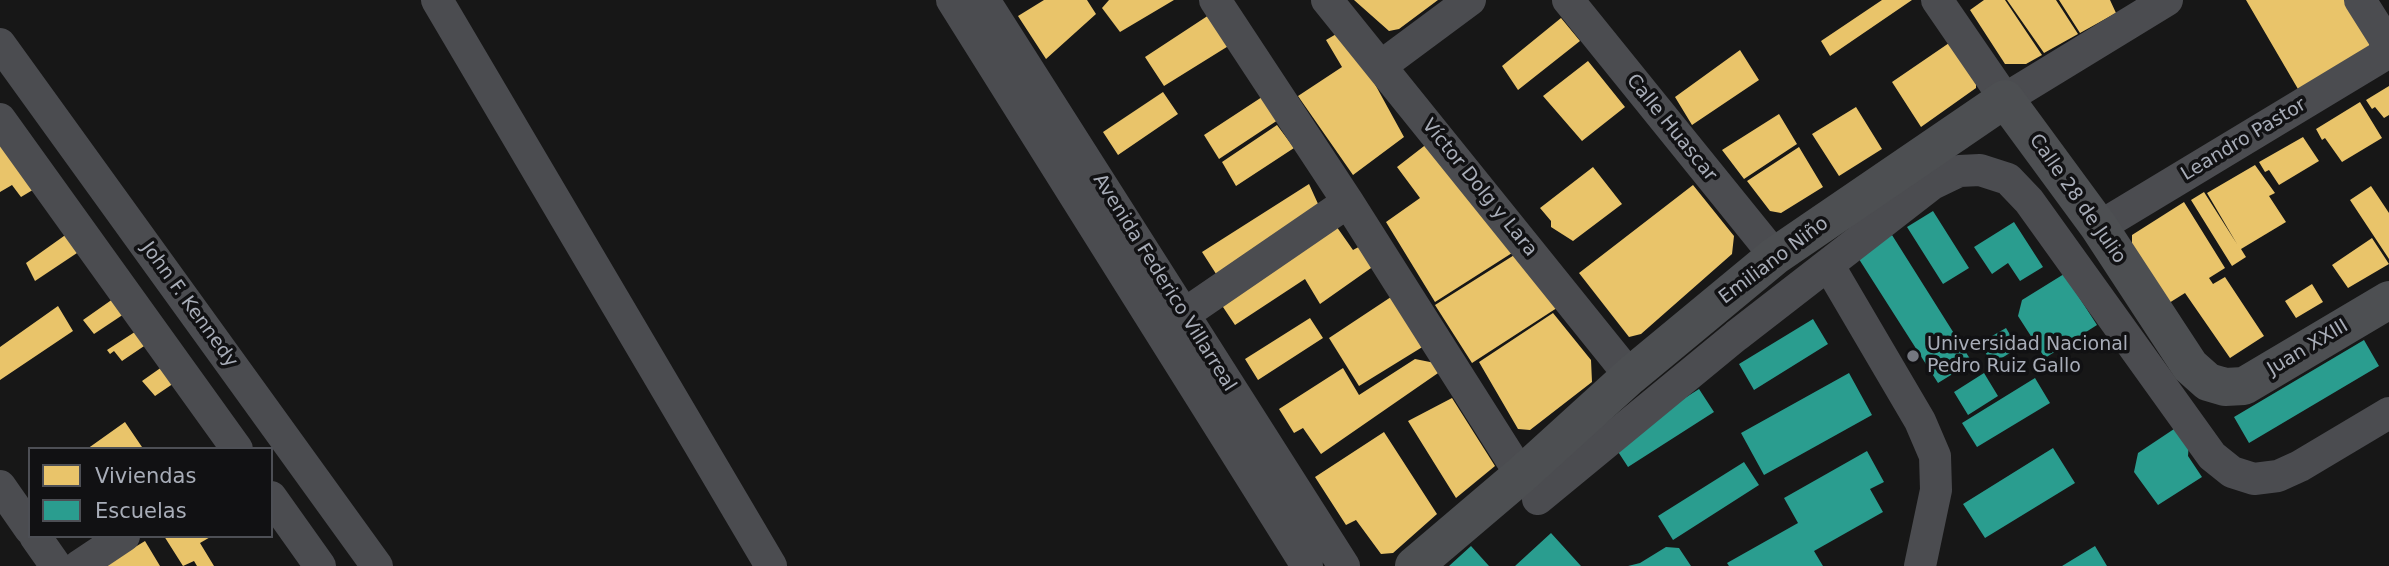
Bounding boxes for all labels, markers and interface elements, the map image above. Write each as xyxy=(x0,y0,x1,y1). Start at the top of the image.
street label: Calle Huascar xyxy=(1621,70,1721,186)
street label: Leandro Pastor xyxy=(2177,94,2311,186)
street label: Víctor Dolg y Lara xyxy=(1417,115,1541,261)
street label: Calle 28 de Julio xyxy=(2024,130,2130,268)
street label: Avenida Federico Villarreal xyxy=(1088,170,1240,396)
street label: Emiliano Niño xyxy=(1715,213,1833,309)
street label: John F. Kennedy xyxy=(136,238,242,372)
street label: Juan XXIII xyxy=(2263,315,2353,381)
place label: Universidad Nacional Pedro Ruiz Gallo xyxy=(1927,334,2128,378)
marker: Universidad Nacional Pedro Ruiz Gallo xyxy=(1905,348,1921,364)
legend xyxy=(28,447,273,538)
text: Viviendas xyxy=(95,464,196,488)
text: Escuelas xyxy=(95,499,187,523)

